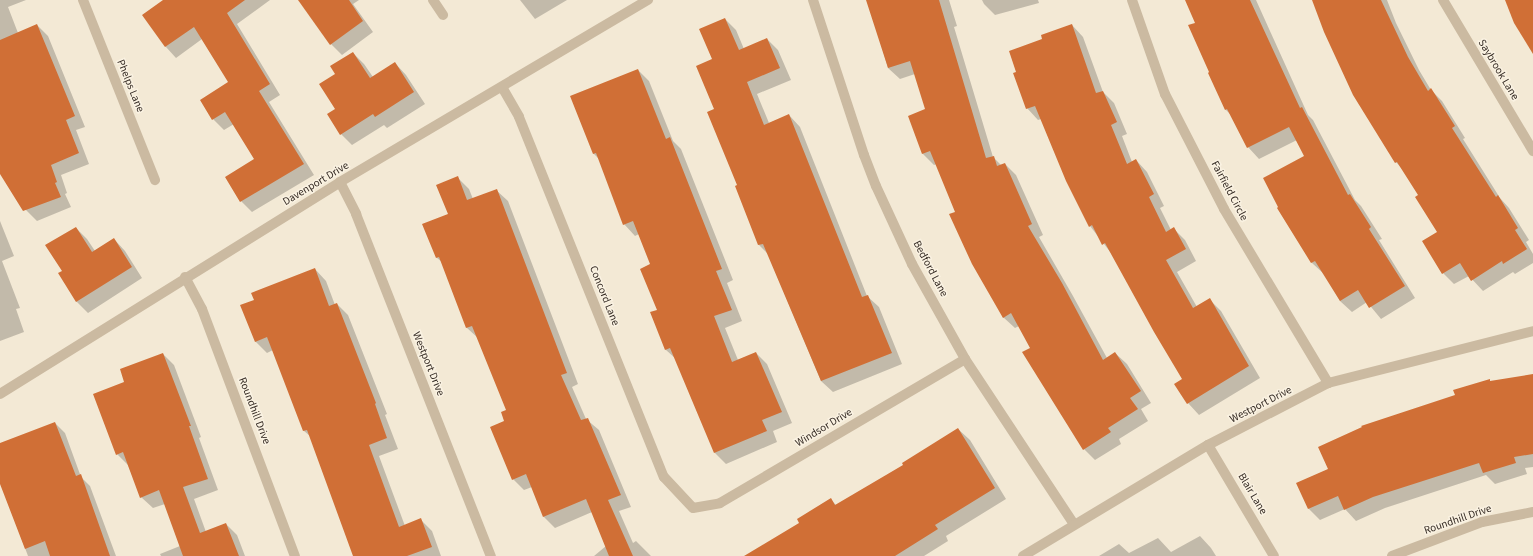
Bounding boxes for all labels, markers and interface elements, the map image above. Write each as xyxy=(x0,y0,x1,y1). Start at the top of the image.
street label: Saybrook Lane xyxy=(1475,37,1521,103)
street label: Phelps Lane xyxy=(113,58,147,114)
street label: Davenport Drive xyxy=(281,159,351,209)
street label: Fairfield Circle xyxy=(1208,159,1250,223)
street label: Bedford Lane xyxy=(910,239,950,299)
street label: Concord Lane xyxy=(586,264,622,328)
street label: Westport Drive xyxy=(409,330,447,398)
street label: Roundhill Drive xyxy=(235,376,273,446)
street label: Westport Drive xyxy=(1228,384,1294,426)
street label: Windsor Drive xyxy=(793,406,855,450)
street label: Blair Lane xyxy=(1235,471,1269,517)
street label: Roundhill Drive xyxy=(1422,502,1494,538)

